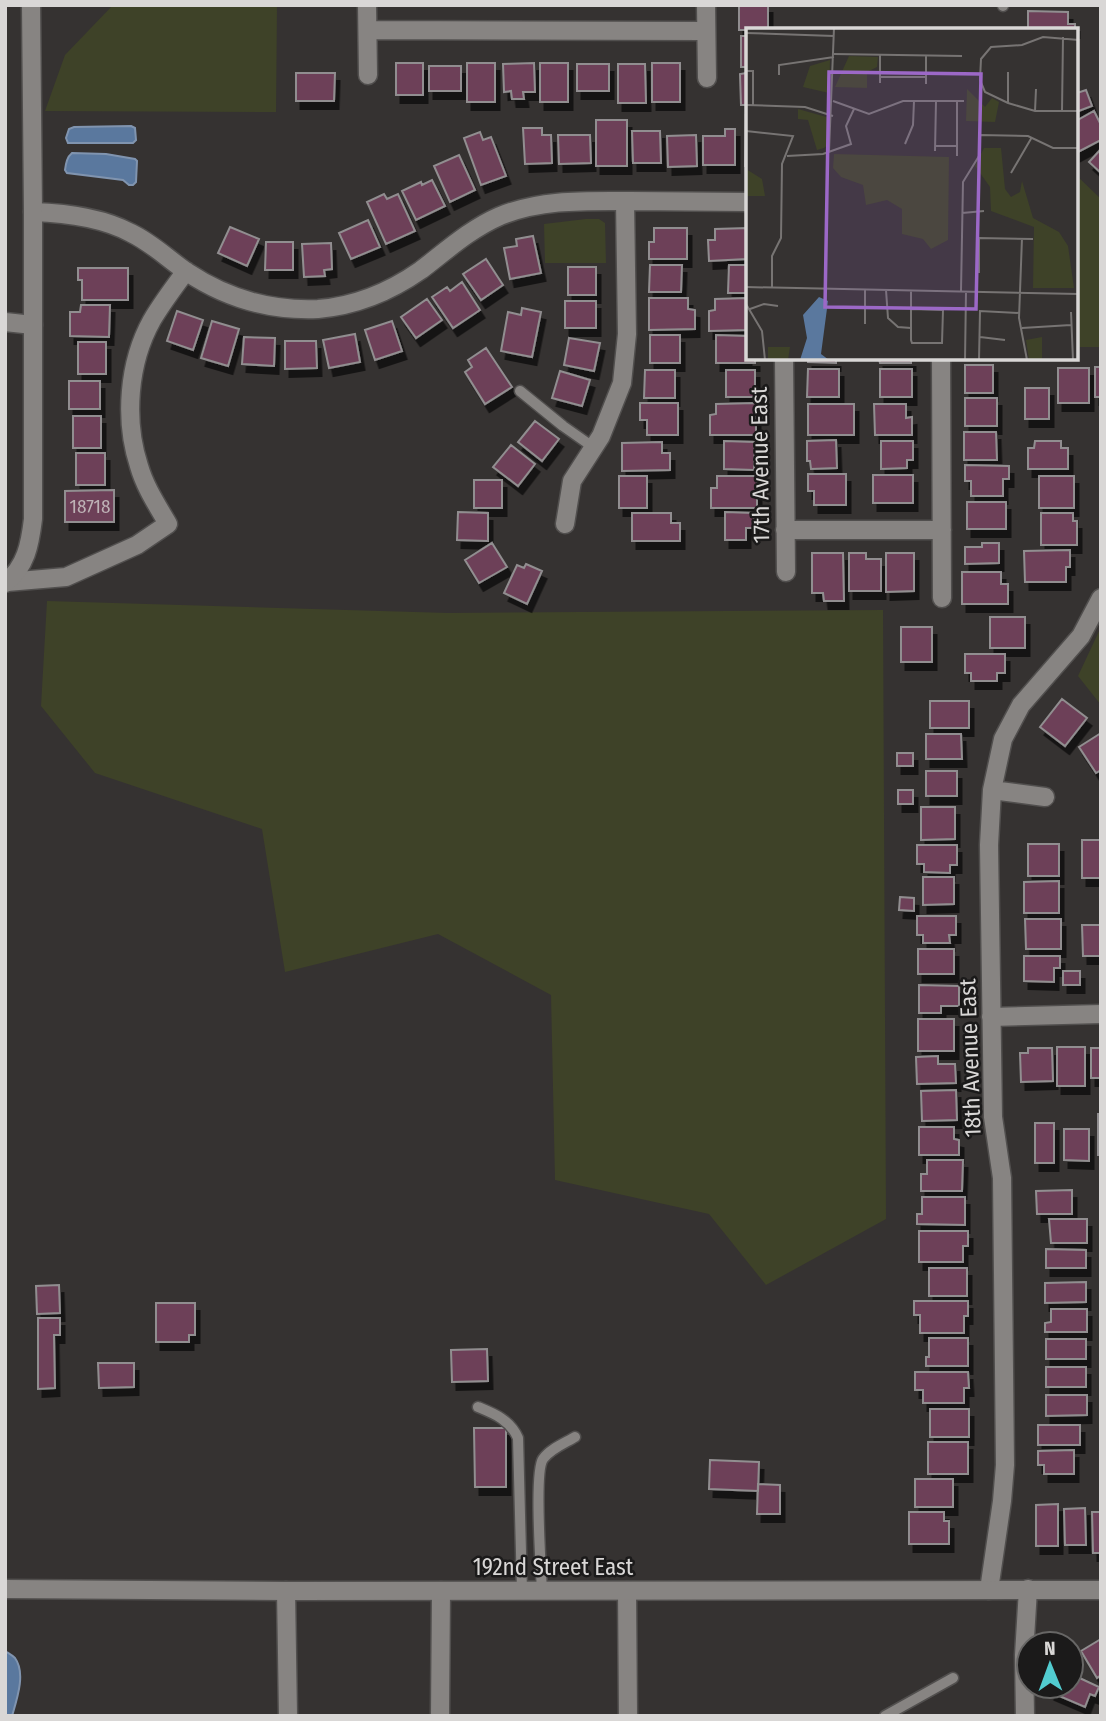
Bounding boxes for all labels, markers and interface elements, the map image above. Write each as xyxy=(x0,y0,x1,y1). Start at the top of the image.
inset map xyxy=(746,28,1078,360)
street label: 17th Avenue East xyxy=(745,386,775,544)
house number: 18718 xyxy=(69,495,111,518)
street label: 18th Avenue East xyxy=(953,978,987,1138)
street label: 192nd Street East xyxy=(473,1553,634,1581)
north arrow xyxy=(1015,1630,1085,1700)
text: N xyxy=(1044,1637,1056,1660)

